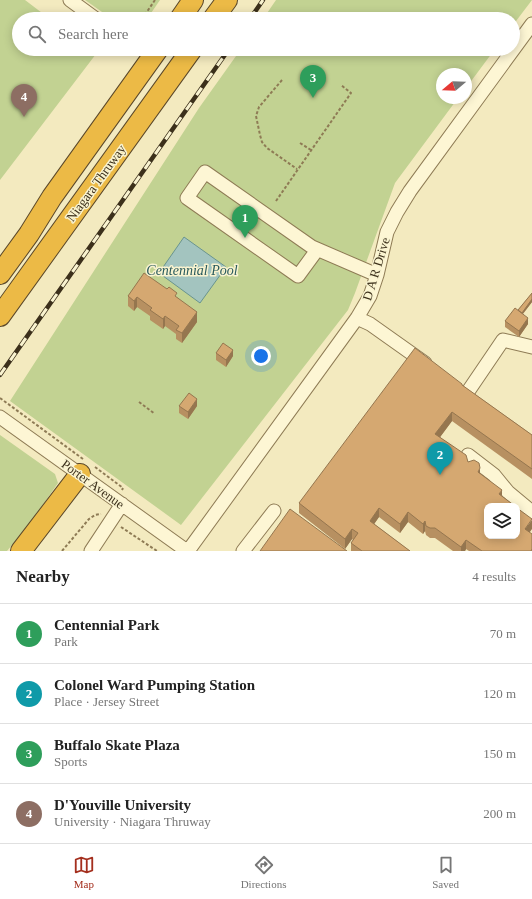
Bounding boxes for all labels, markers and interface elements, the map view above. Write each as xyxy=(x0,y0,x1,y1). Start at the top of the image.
search box xyxy=(12,12,520,56)
icon: search xyxy=(26,23,48,45)
text: Search here xyxy=(58,26,128,42)
pin: 3 xyxy=(300,65,326,98)
north arrow xyxy=(436,68,472,104)
pin: 4 xyxy=(11,84,37,117)
street label: Niagara Thruway xyxy=(63,141,129,224)
pin: 1 xyxy=(232,205,258,238)
street label: D A R Drive xyxy=(359,235,393,302)
water label: Centennial Pool xyxy=(146,263,238,278)
your location xyxy=(251,346,271,366)
pin: 2 xyxy=(427,442,453,475)
street label: Porter Avenue xyxy=(59,456,127,512)
map controls xyxy=(484,503,520,539)
button: layers xyxy=(484,503,520,539)
text: Nearby xyxy=(16,567,70,586)
text: 4 results xyxy=(472,569,516,584)
text: Centennial Park xyxy=(54,617,159,633)
text: 1 xyxy=(26,626,32,641)
text: 70 m xyxy=(490,626,516,641)
text: Park xyxy=(54,634,78,649)
text: Colonel Ward Pumping Station xyxy=(54,677,255,693)
text: 2 xyxy=(26,686,32,701)
text: 120 m xyxy=(483,686,516,701)
text: Place · Jersey Street xyxy=(54,694,159,709)
text: Buffalo Skate Plaza xyxy=(54,737,180,753)
text: 3 xyxy=(26,746,32,761)
text: 150 m xyxy=(483,746,516,761)
text: Sports xyxy=(54,754,87,769)
text: D'Youville University xyxy=(54,797,191,813)
text: 4 xyxy=(26,806,32,821)
text: 200 m xyxy=(483,806,516,821)
text: University · Niagara Thruway xyxy=(54,814,211,829)
tab: Map xyxy=(73,854,95,890)
tab: Directions xyxy=(241,854,286,890)
tab: Saved xyxy=(432,854,459,890)

